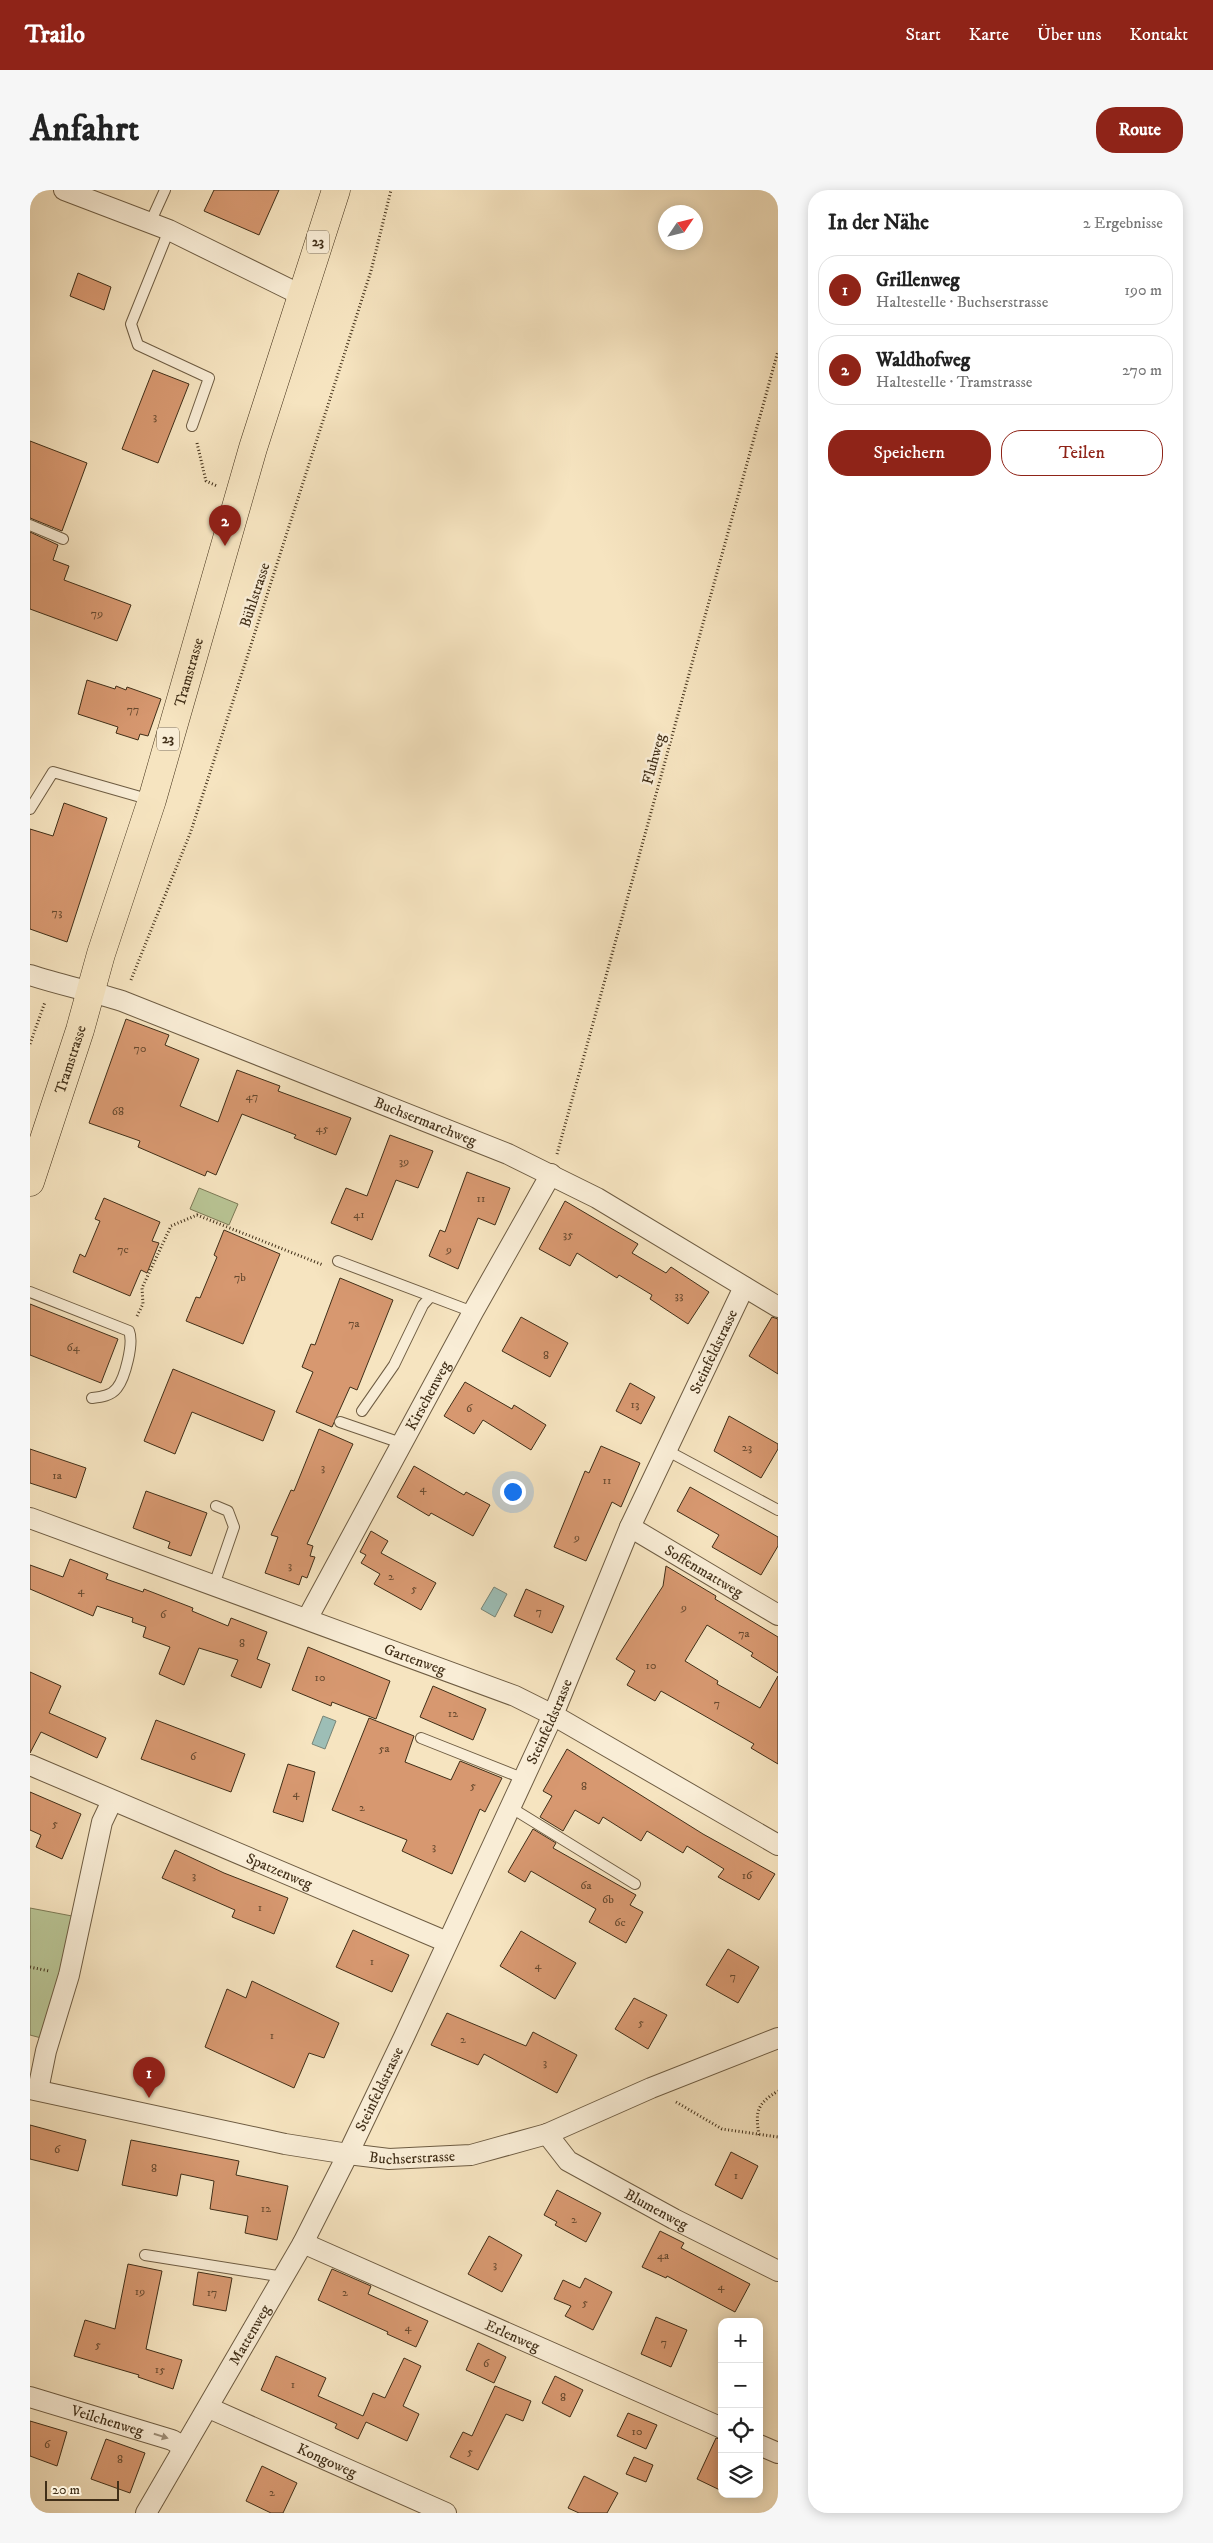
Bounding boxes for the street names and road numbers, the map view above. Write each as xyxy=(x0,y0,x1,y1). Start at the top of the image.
road number: 23 xyxy=(307,231,329,254)
street label: Bühlstrasse xyxy=(236,560,274,630)
street label: Tramstrasse xyxy=(170,635,208,709)
road number: 23 xyxy=(157,728,179,750)
street label: Fluhweg xyxy=(638,731,670,786)
street label: Tramstrasse xyxy=(50,1023,90,1096)
street label: Buchsermarchweg xyxy=(371,1092,480,1150)
street label: Steinfeldstrasse xyxy=(685,1306,742,1397)
street label: Kirschenweg xyxy=(401,1357,455,1434)
street label: Soffenmattweg xyxy=(661,1540,747,1602)
street label: Gartenweg xyxy=(381,1639,449,1680)
street label: Steinfeldstrasse xyxy=(522,1676,576,1767)
street label: Spatzenweg xyxy=(243,1848,316,1894)
street label: Steinfeldstrasse xyxy=(351,2044,407,2135)
street label: Buchserstrasse xyxy=(368,2146,455,2169)
street label: Blumenweg xyxy=(621,2184,692,2234)
street label: Mattenweg xyxy=(225,2301,275,2369)
street label: Erlenweg xyxy=(482,2315,543,2356)
street label: Veilchenweg xyxy=(68,2400,147,2441)
street label: Kongoweg xyxy=(294,2439,360,2482)

